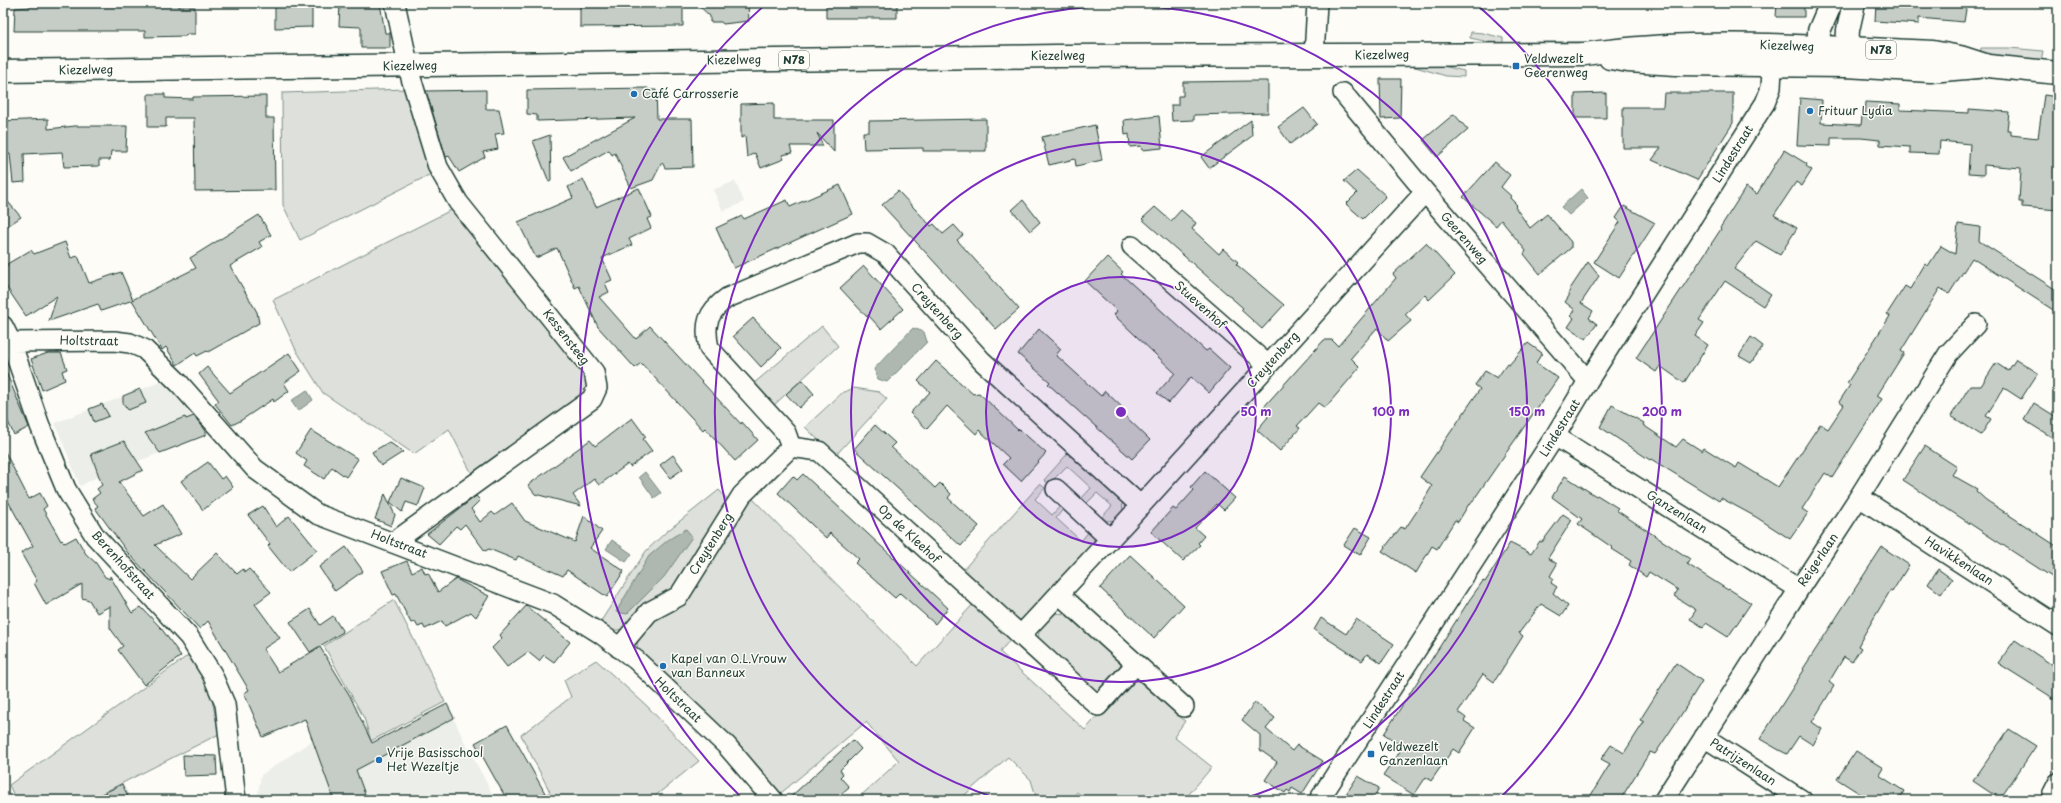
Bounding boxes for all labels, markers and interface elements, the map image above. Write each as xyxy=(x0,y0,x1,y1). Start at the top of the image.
street label: Kiezelweg xyxy=(1759,35,1815,55)
road number: N78 xyxy=(1866,41,1896,59)
street label: Kiezelweg xyxy=(1354,45,1409,63)
street label: Kiezelweg xyxy=(1031,46,1085,64)
place label: Veldwezelt Geerenweg xyxy=(1524,49,1588,81)
street label: Kiezelweg xyxy=(706,50,761,68)
road number: N78 xyxy=(779,51,809,69)
street label: Kiezelweg xyxy=(382,56,437,74)
street label: Kiezelweg xyxy=(58,60,113,78)
marker: Veldwezelt Geerenweg xyxy=(1511,61,1521,71)
place label: Café Carrosserie xyxy=(642,84,739,102)
marker: Café Carrosserie xyxy=(629,89,639,99)
place label: Frituur Lydia xyxy=(1818,101,1893,119)
marker: Frituur Lydia xyxy=(1805,106,1815,116)
street label: Lindestraat xyxy=(1707,121,1757,186)
street label: Geerenweg xyxy=(1437,207,1493,267)
street label: Stuevenhof xyxy=(1171,276,1232,333)
street label: Creytenberg xyxy=(907,278,968,343)
street label: Kessensteeg xyxy=(539,305,594,368)
street label: Creytenberg xyxy=(1242,327,1303,392)
street label: Holtstraat xyxy=(59,330,119,350)
street label: Lindestraat xyxy=(1534,395,1584,460)
text: 50 m xyxy=(1240,402,1272,420)
text: 100 m xyxy=(1372,402,1410,420)
text: 150 m xyxy=(1509,402,1545,420)
text: 200 m xyxy=(1642,402,1682,420)
centre of rings xyxy=(1114,405,1128,419)
street label: Ganzenlaan xyxy=(1643,485,1712,537)
street label: Op de Kleehof xyxy=(874,500,946,568)
street label: Creytenberg xyxy=(684,509,737,578)
street label: Holtstraat xyxy=(369,524,430,562)
street label: Berenhofstraat xyxy=(88,526,160,603)
street label: Reigerlaan xyxy=(1793,529,1842,590)
street label: Havikkenlaan xyxy=(1922,531,1997,589)
place label: Kapel van O.L.Vrouw van Banneux xyxy=(671,649,787,681)
marker: Kapel van O.L.Vrouw van Banneux xyxy=(658,661,668,671)
street label: Lindestraat xyxy=(1358,667,1408,732)
street label: Holtstraat xyxy=(651,672,706,726)
street label: Patrijzenlaan xyxy=(1707,733,1780,789)
place label: Veldwezelt Ganzenlaan xyxy=(1379,737,1448,769)
place label: Vrije Basisschool Het Wezeltje xyxy=(387,743,483,775)
marker: Veldwezelt Ganzenlaan xyxy=(1366,749,1376,759)
marker: Vrije Basisschool Het Wezeltje xyxy=(374,755,384,765)

